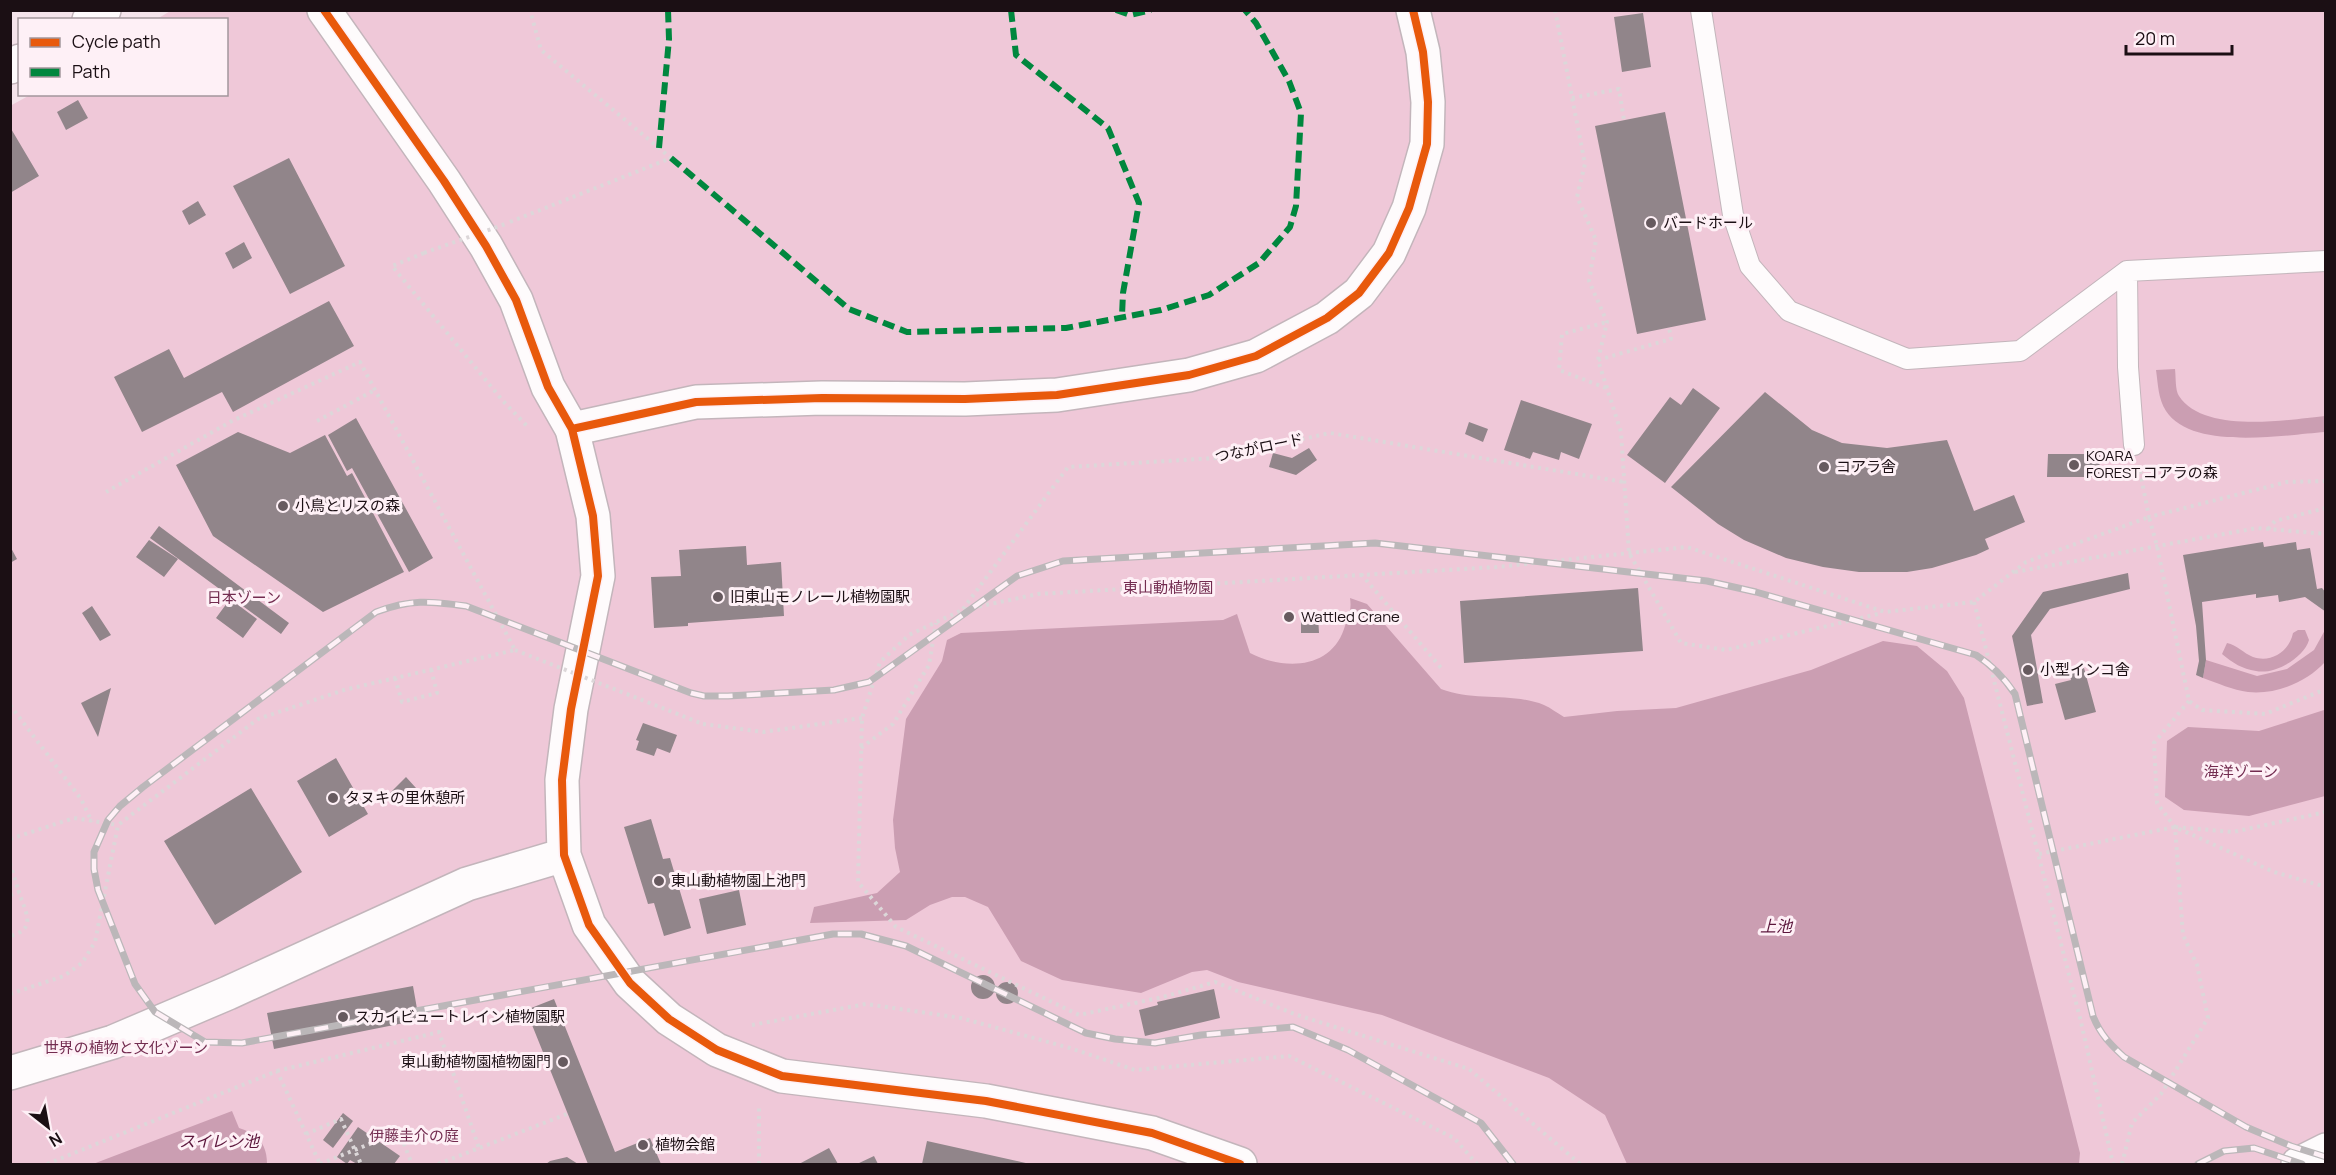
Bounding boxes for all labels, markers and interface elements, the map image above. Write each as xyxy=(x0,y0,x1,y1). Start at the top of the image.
legend xyxy=(18,18,228,96)
scale bar xyxy=(2126,18,2232,56)
text: 20 m xyxy=(2135,26,2175,50)
text: Cycle path xyxy=(72,29,161,53)
text: Path xyxy=(72,59,110,83)
place label: バードホール xyxy=(1663,212,1753,233)
marker: バードホール xyxy=(1644,216,1658,230)
street label: つながロード xyxy=(1213,428,1305,467)
place label: KOARA FOREST コアラの森 xyxy=(2086,445,2218,483)
place label: コアラ舎 xyxy=(1836,456,1896,477)
marker: KOARA FOREST コアラの森 xyxy=(2067,458,2081,472)
marker: コアラ舎 xyxy=(1817,460,1831,474)
place label: 小鳥とリスの森 xyxy=(295,495,400,516)
marker: 小鳥とリスの森 xyxy=(276,499,290,513)
park label: 東山動植物園 xyxy=(1123,577,1213,598)
place label: 旧東山モノレール植物園駅 xyxy=(730,586,910,607)
park label: 日本ゾーン xyxy=(207,587,281,608)
marker: 旧東山モノレール植物園駅 xyxy=(711,590,725,604)
place label: Wattled Crane xyxy=(1301,606,1400,627)
marker: Wattled Crane xyxy=(1282,610,1296,624)
place label: 小型インコ舎 xyxy=(2040,659,2130,680)
marker: 小型インコ舎 xyxy=(2021,663,2035,677)
park label: 海洋ゾーン xyxy=(2204,761,2278,782)
place label: タヌキの里休憩所 xyxy=(345,787,465,808)
marker: タヌキの里休憩所 xyxy=(326,791,340,805)
place label: 東山動植物園上池門 xyxy=(671,870,806,891)
marker: 東山動植物園上池門 xyxy=(652,874,666,888)
water label: 上池 xyxy=(1760,915,1794,937)
place label: スカイビュートレイン植物園駅 xyxy=(355,1006,565,1027)
marker: スカイビュートレイン植物園駅 xyxy=(336,1010,350,1024)
park label: 世界の植物と文化ゾーン xyxy=(44,1037,208,1058)
place label: 東山動植物園植物園門 xyxy=(401,1051,551,1072)
marker: 東山動植物園植物園門 xyxy=(556,1055,570,1069)
north arrow xyxy=(18,1097,78,1157)
park label: 伊藤圭介の庭 xyxy=(369,1125,459,1146)
text: N xyxy=(45,1127,66,1152)
water label: スイレン池 xyxy=(179,1130,261,1152)
place label: 植物会館 xyxy=(655,1134,715,1155)
marker: 植物会館 xyxy=(636,1138,650,1152)

